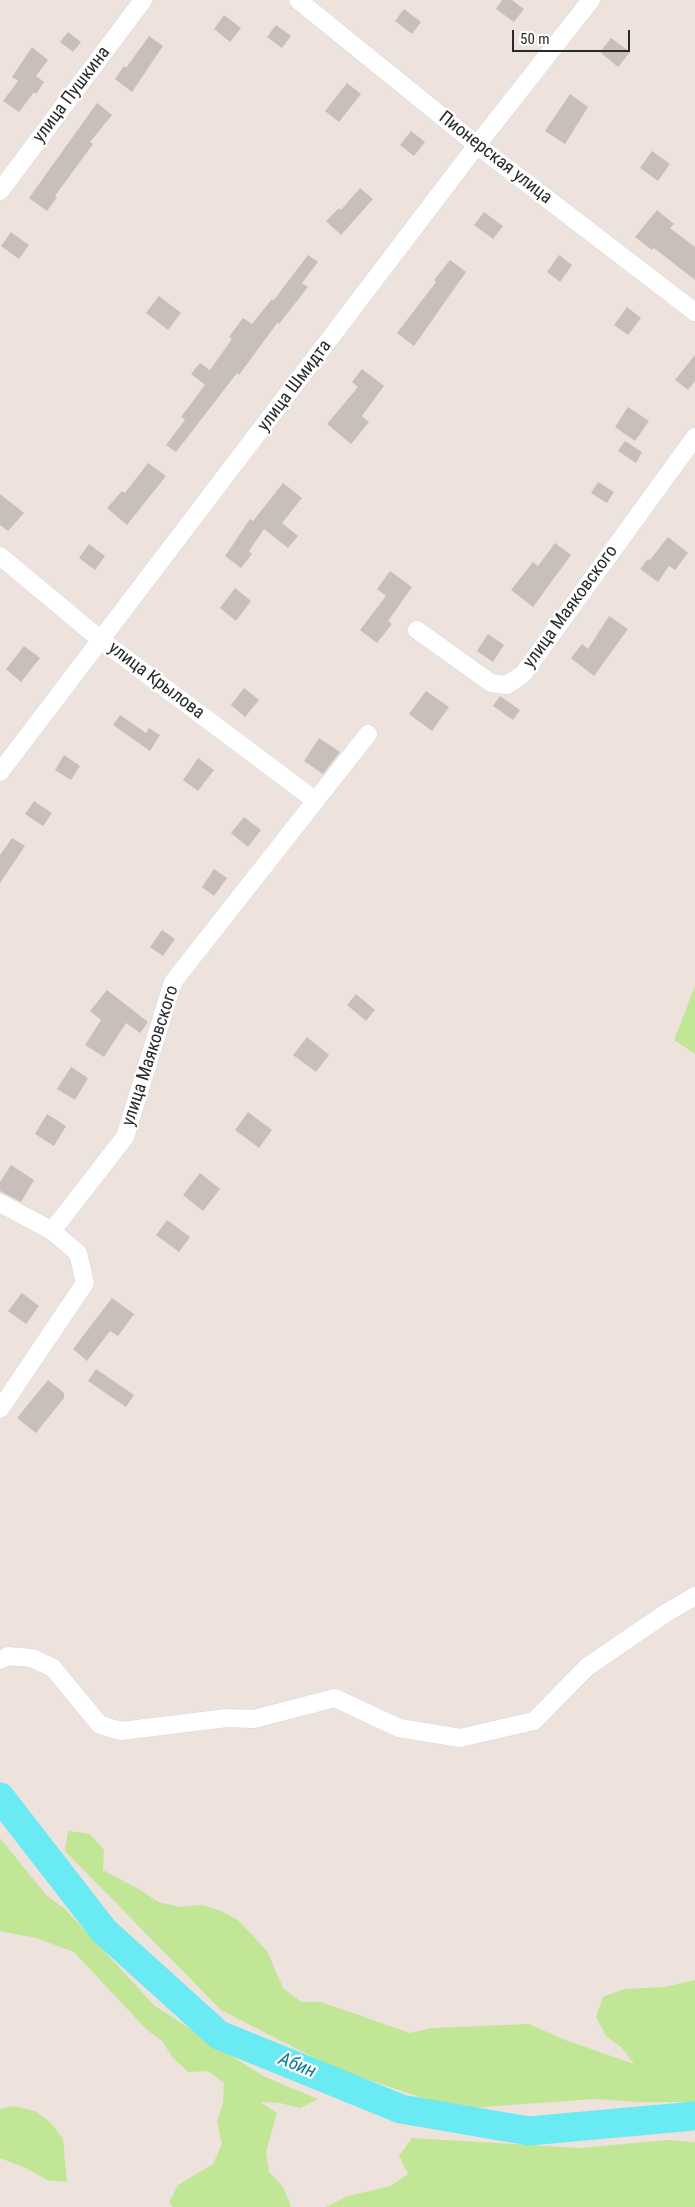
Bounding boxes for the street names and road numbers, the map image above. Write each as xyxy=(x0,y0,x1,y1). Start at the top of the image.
street label: улица Пушкина xyxy=(29,43,115,147)
street label: Пионерская улица xyxy=(434,107,556,209)
street label: улица Шмидта xyxy=(254,336,336,436)
street label: улица Маяковского xyxy=(519,541,623,673)
street label: улица Крылова xyxy=(104,638,208,724)
street label: улица Маяковского xyxy=(118,983,184,1129)

